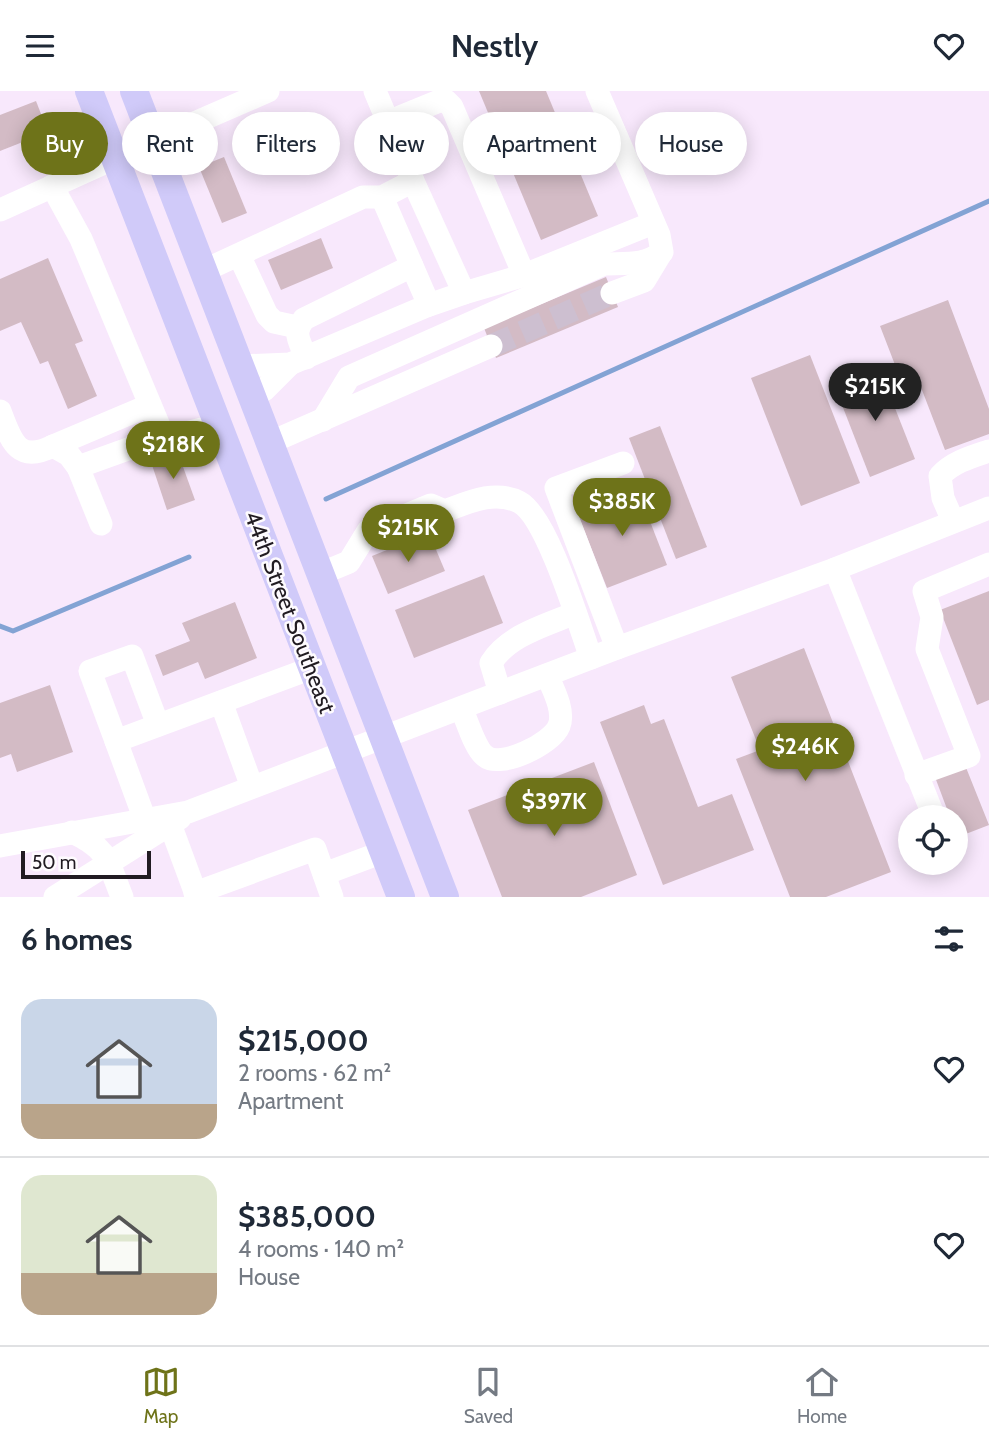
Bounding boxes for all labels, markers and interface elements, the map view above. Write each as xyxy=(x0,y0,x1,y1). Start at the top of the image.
text: Nestly xyxy=(451,26,538,65)
icon: menu xyxy=(21,27,59,65)
icon: heart xyxy=(930,27,968,65)
chip: Buy xyxy=(21,112,108,175)
chip: Rent xyxy=(122,112,218,175)
chip: Filters xyxy=(232,112,340,175)
chip: New xyxy=(354,112,449,175)
chip: Apartment xyxy=(463,112,621,175)
chip: House xyxy=(635,112,747,175)
pin: $215K xyxy=(826,363,924,423)
text: $215K xyxy=(845,372,905,400)
pin: $218K xyxy=(124,421,222,481)
text: $218K xyxy=(142,430,204,458)
pin: $385K xyxy=(573,479,671,538)
text: $385K xyxy=(589,487,655,515)
pin: $215K xyxy=(359,505,457,564)
street label: 44th Street Southeast xyxy=(238,507,342,717)
text: $215K xyxy=(378,513,438,541)
pin: $246K xyxy=(756,723,854,783)
text: $246K xyxy=(771,732,839,760)
pin: $397K xyxy=(505,779,603,838)
text: $397K xyxy=(522,787,586,815)
map controls xyxy=(898,805,968,875)
button: locate xyxy=(898,805,968,875)
scale bar xyxy=(21,848,150,880)
text: 50 m xyxy=(32,851,76,874)
icon: filters xyxy=(930,920,968,958)
text: 6 homes xyxy=(21,921,132,958)
text: $215,000 xyxy=(238,1022,369,1059)
icon: home xyxy=(77,1027,161,1111)
icon: heart xyxy=(930,1050,968,1088)
text: 2 rooms · 62 m² xyxy=(238,1059,391,1087)
text: Apartment xyxy=(238,1087,343,1115)
text: $385,000 xyxy=(238,1198,376,1235)
icon: home xyxy=(77,1203,161,1287)
icon: heart xyxy=(930,1226,968,1264)
text: 4 rooms · 140 m² xyxy=(238,1235,404,1263)
text: House xyxy=(238,1263,300,1291)
tab: Map xyxy=(142,1363,180,1428)
tab: Saved xyxy=(464,1363,513,1428)
tab: Home xyxy=(797,1363,847,1428)

